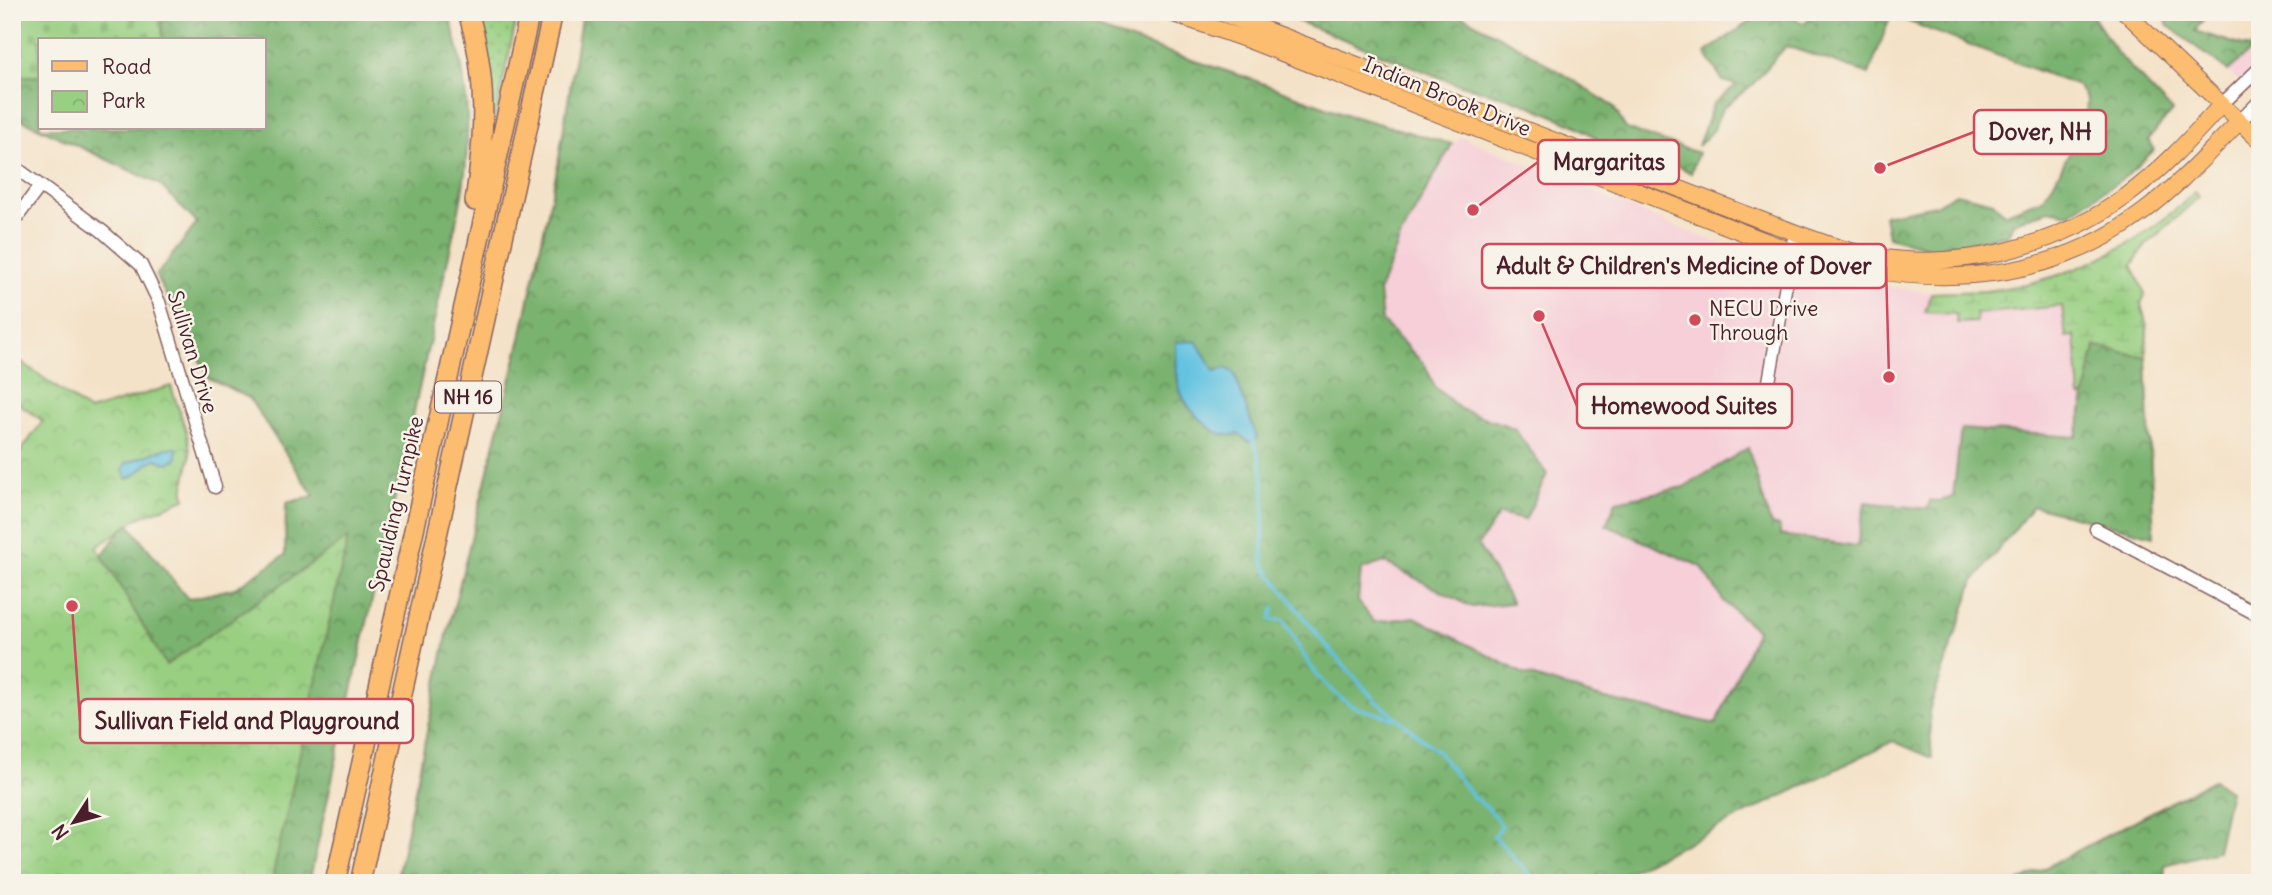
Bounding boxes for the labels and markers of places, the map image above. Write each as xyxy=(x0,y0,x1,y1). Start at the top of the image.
callout: Dover, NH xyxy=(1974,110,2106,154)
callout: Margaritas xyxy=(1538,140,1679,184)
callout: Adult & Children's Medicine of Dover xyxy=(1482,244,1886,288)
place label: NECU Drive Through xyxy=(1709,295,1818,346)
marker: NECU Drive Through xyxy=(1687,312,1703,328)
callout: Homewood Suites xyxy=(1577,384,1792,428)
callout: Sullivan Field and Playground xyxy=(80,699,413,743)

